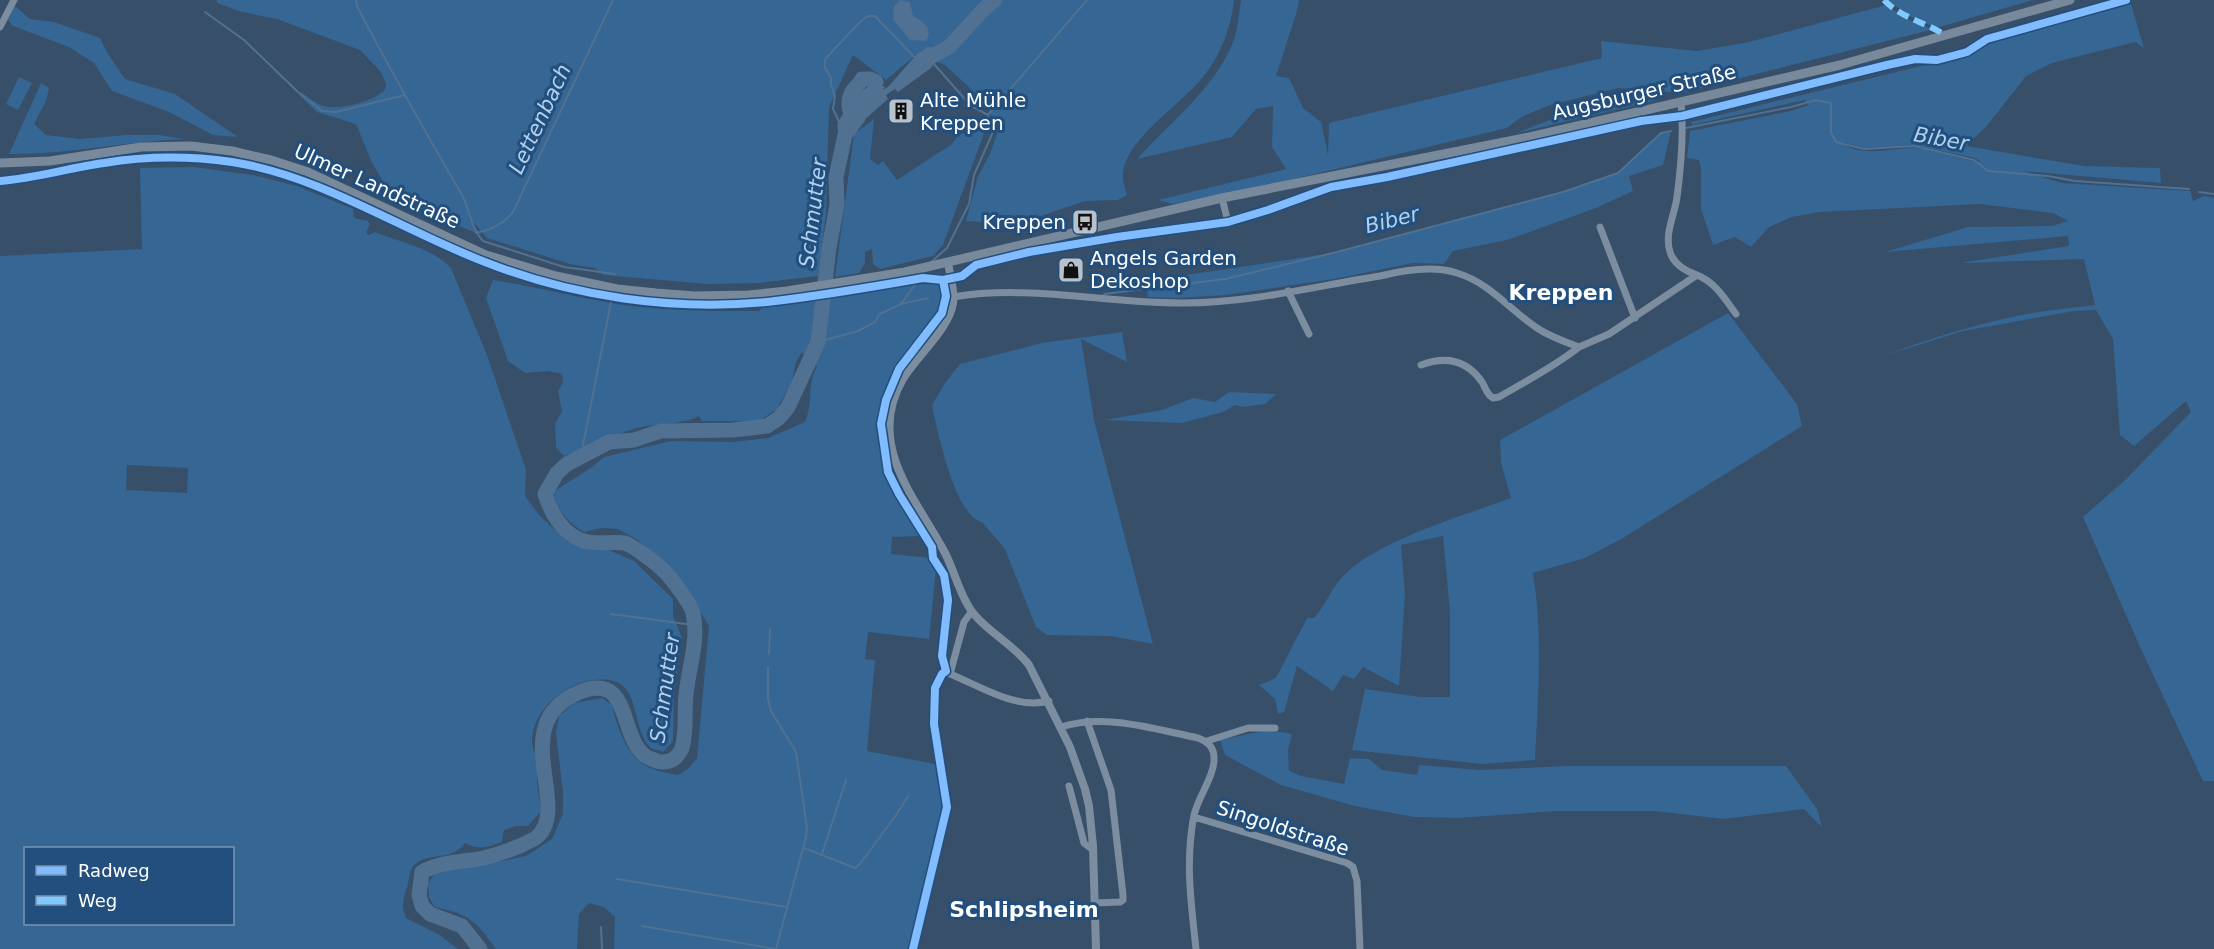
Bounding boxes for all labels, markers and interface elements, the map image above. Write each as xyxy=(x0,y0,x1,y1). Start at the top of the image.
street label: Augsburger Straße xyxy=(1550,59,1738,125)
water label: Lettenbach xyxy=(504,60,576,178)
place label: Alte Mühle Kreppen xyxy=(920,88,1026,135)
building icon: Alte Mühle Kreppen xyxy=(886,96,916,126)
water label: Biber xyxy=(1912,122,1972,156)
street label: Ulmer Landstraße xyxy=(290,139,464,233)
water label: Schmutter xyxy=(794,156,832,269)
water label: Biber xyxy=(1362,201,1423,238)
bus stop icon: Kreppen xyxy=(1070,207,1100,237)
place label: Kreppen xyxy=(982,210,1066,234)
place label: Angels Garden Dekoshop xyxy=(1090,246,1237,293)
shop icon: Angels Garden Dekoshop xyxy=(1056,255,1086,285)
district label: Kreppen xyxy=(1509,280,1613,305)
water label: Schmutter xyxy=(645,631,685,744)
street label: Singoldstraße xyxy=(1214,795,1352,861)
legend xyxy=(24,847,234,925)
text: Radweg xyxy=(78,860,150,881)
text: Weg xyxy=(78,890,117,911)
district label: Schlipsheim xyxy=(949,897,1099,922)

